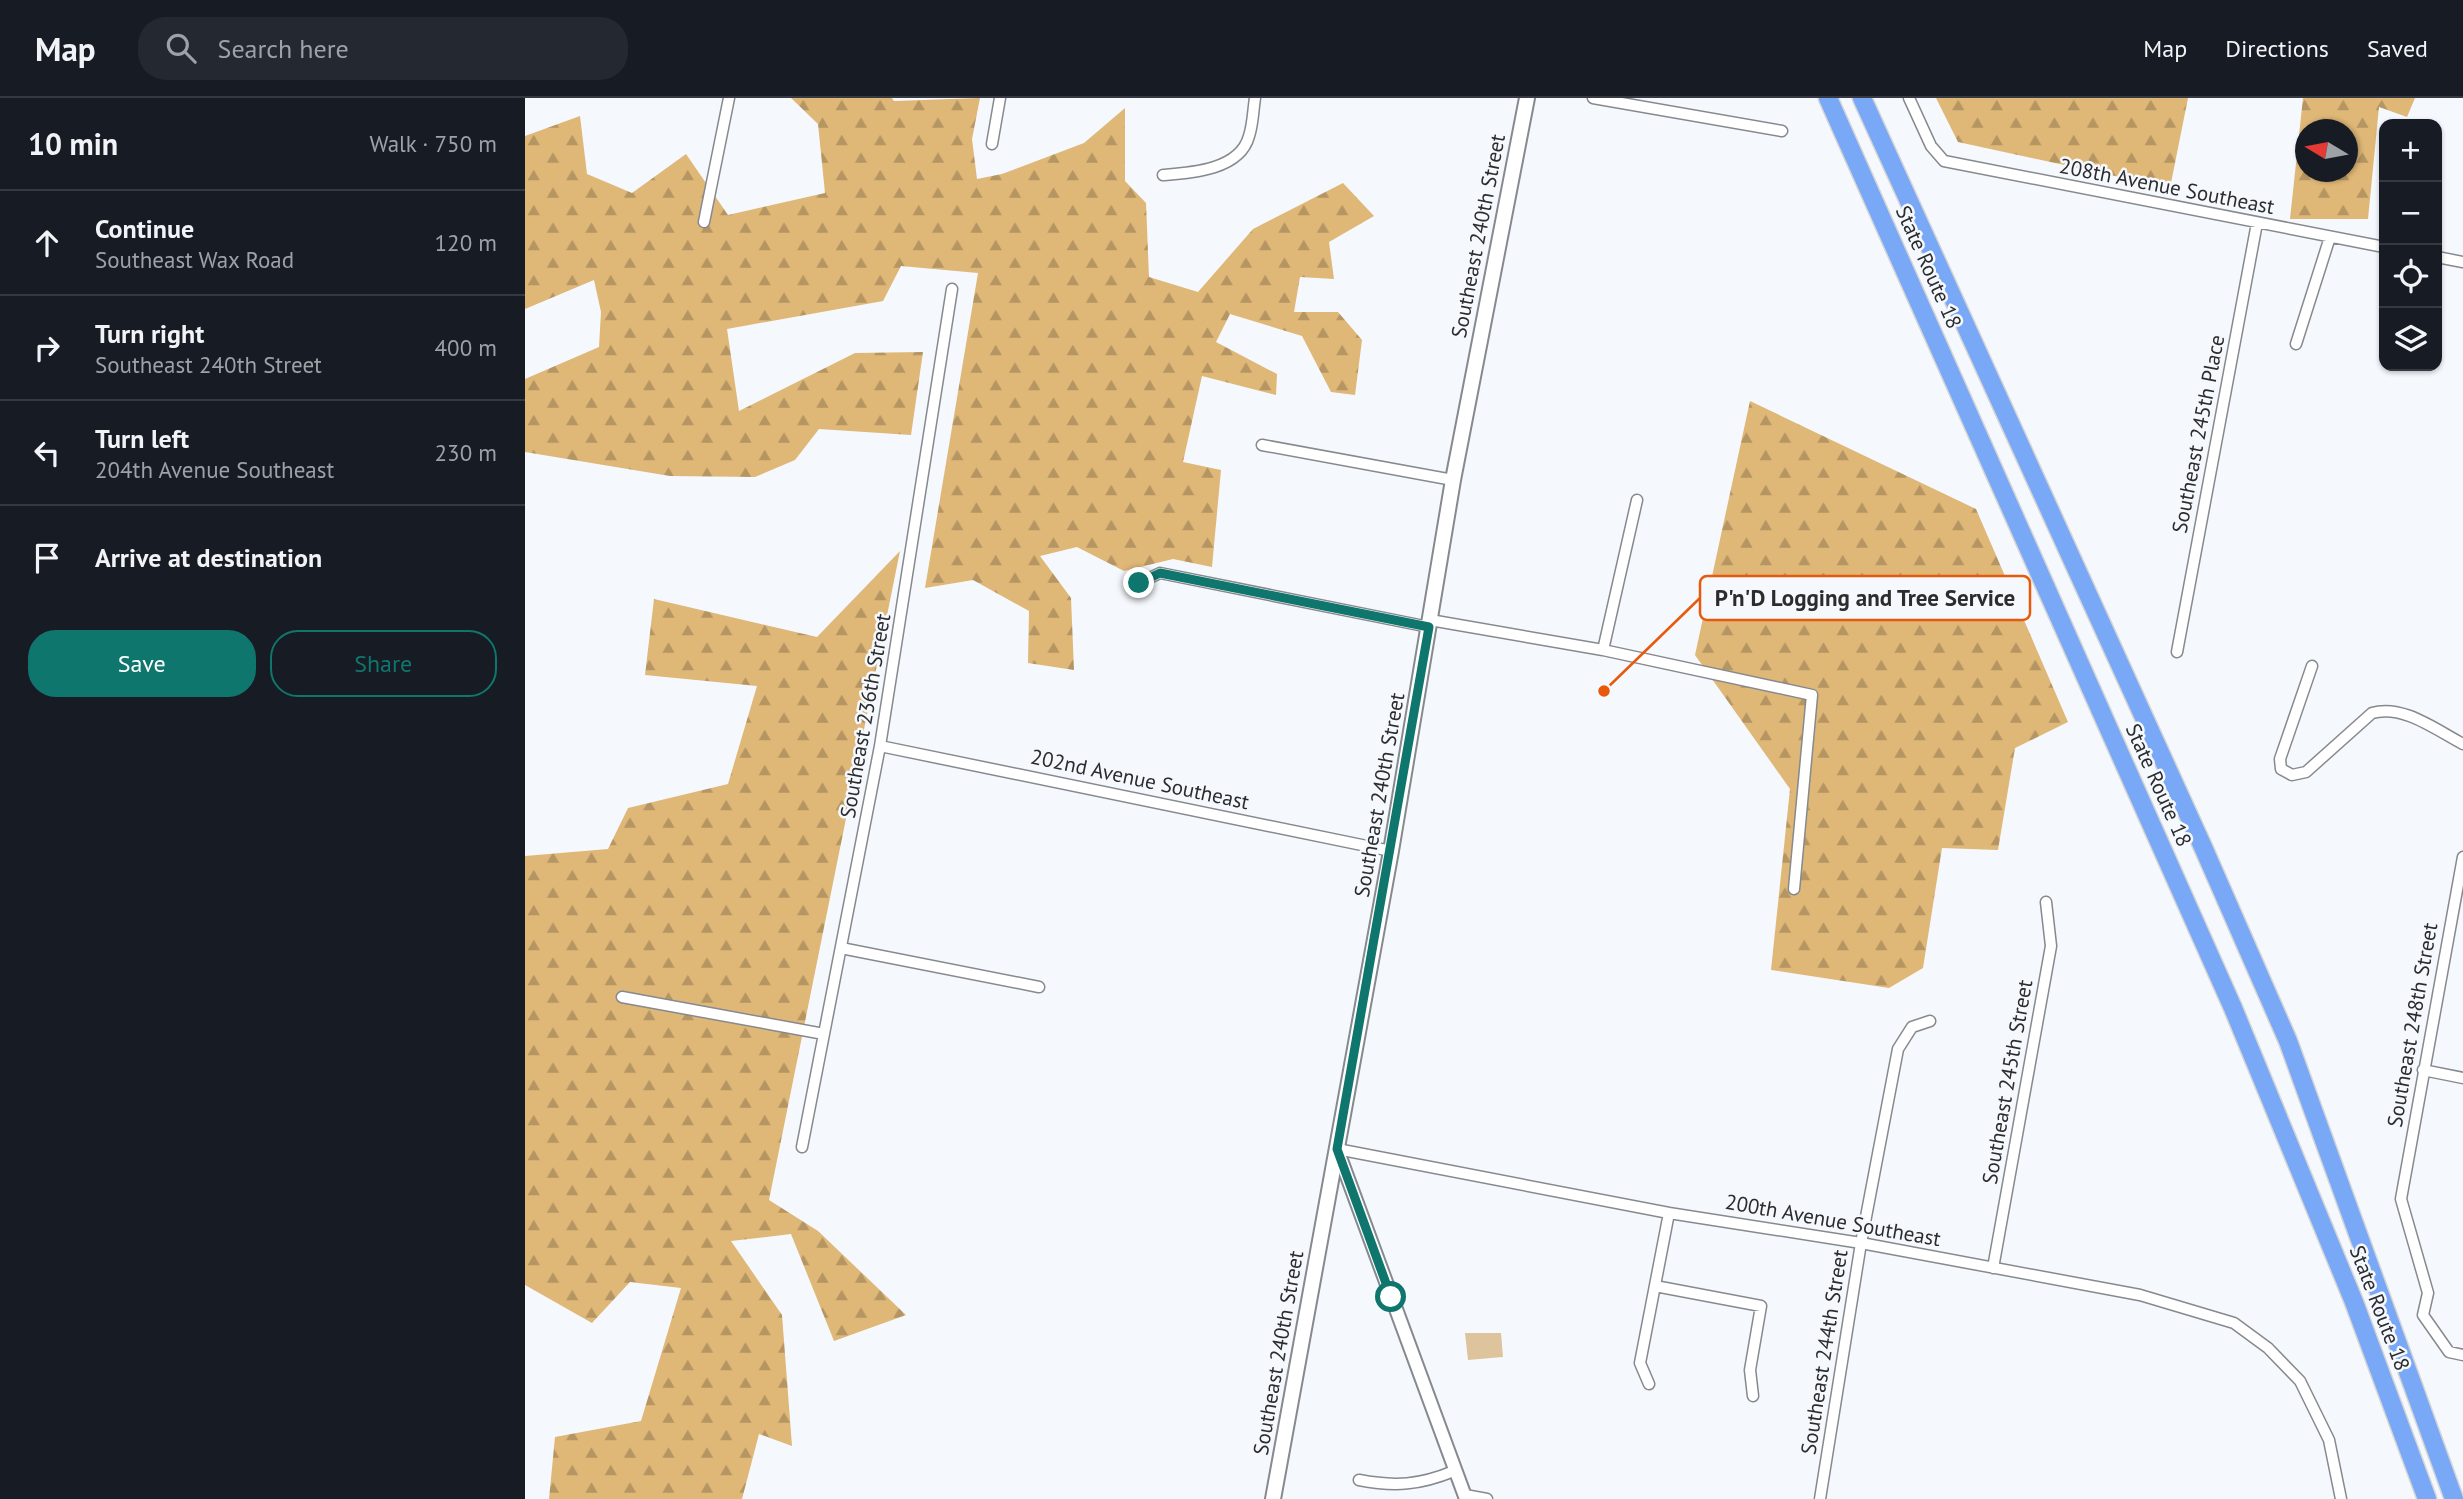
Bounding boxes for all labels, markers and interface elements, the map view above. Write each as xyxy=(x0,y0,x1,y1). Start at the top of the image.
search box xyxy=(138,17,628,80)
text: Map xyxy=(35,27,96,70)
icon: search xyxy=(162,29,200,67)
text: Search here xyxy=(218,32,349,65)
text: Map xyxy=(2143,33,2187,64)
text: Directions xyxy=(2225,33,2329,64)
text: Saved xyxy=(2367,33,2428,64)
north arrow xyxy=(2295,119,2358,182)
map controls xyxy=(2379,119,2442,371)
button: + xyxy=(2379,119,2442,182)
text: 10 min xyxy=(28,124,118,163)
text: Walk · 750 m xyxy=(370,129,497,158)
street label: Southeast 240th Street xyxy=(1445,132,1511,340)
street label: 208th Avenue Southeast xyxy=(2057,152,2277,220)
button: − xyxy=(2379,182,2442,245)
street label: State Route 18 xyxy=(1890,201,1968,333)
text: Continue xyxy=(95,212,194,245)
icon: ahead xyxy=(28,224,66,262)
text: 120 m xyxy=(435,228,497,257)
text: Southeast Wax Road xyxy=(95,245,294,274)
button: locate xyxy=(2379,245,2442,308)
button: layers xyxy=(2379,308,2442,371)
text: Turn right xyxy=(95,317,204,350)
icon: right xyxy=(28,329,66,367)
text: 400 m xyxy=(435,333,497,362)
street label: Southeast 245th Place xyxy=(2166,333,2230,535)
text: Southeast 240th Street xyxy=(95,350,322,379)
text: Turn left xyxy=(95,422,189,455)
icon: left xyxy=(28,434,66,472)
text: 230 m xyxy=(435,438,497,467)
text: 204th Avenue Southeast xyxy=(95,455,334,484)
icon: arrive xyxy=(28,539,66,577)
text: Arrive at destination xyxy=(95,541,322,574)
route end xyxy=(1123,567,1154,598)
callout: P'n'D Logging and Tree Service xyxy=(1700,576,2030,620)
text: P'n'D Logging and Tree Service xyxy=(1715,583,2015,612)
street label: Southeast 236th Street xyxy=(834,612,896,820)
button: Save xyxy=(28,630,256,697)
button: Share xyxy=(270,630,497,697)
street label: Southeast 240th Street xyxy=(1348,691,1410,899)
street label: State Route 18 xyxy=(2120,719,2198,851)
street label: 202nd Avenue Southeast xyxy=(1028,743,1252,815)
street label: Southeast 248th Street xyxy=(2381,921,2443,1129)
street label: Southeast 245th Street xyxy=(1976,978,2038,1186)
street label: 200th Avenue Southeast xyxy=(1723,1188,1943,1252)
street label: State Route 18 xyxy=(2344,1242,2416,1374)
street label: Southeast 244th Street xyxy=(1794,1248,1854,1456)
street label: Southeast 240th Street xyxy=(1247,1249,1309,1457)
route start xyxy=(1375,1281,1406,1312)

